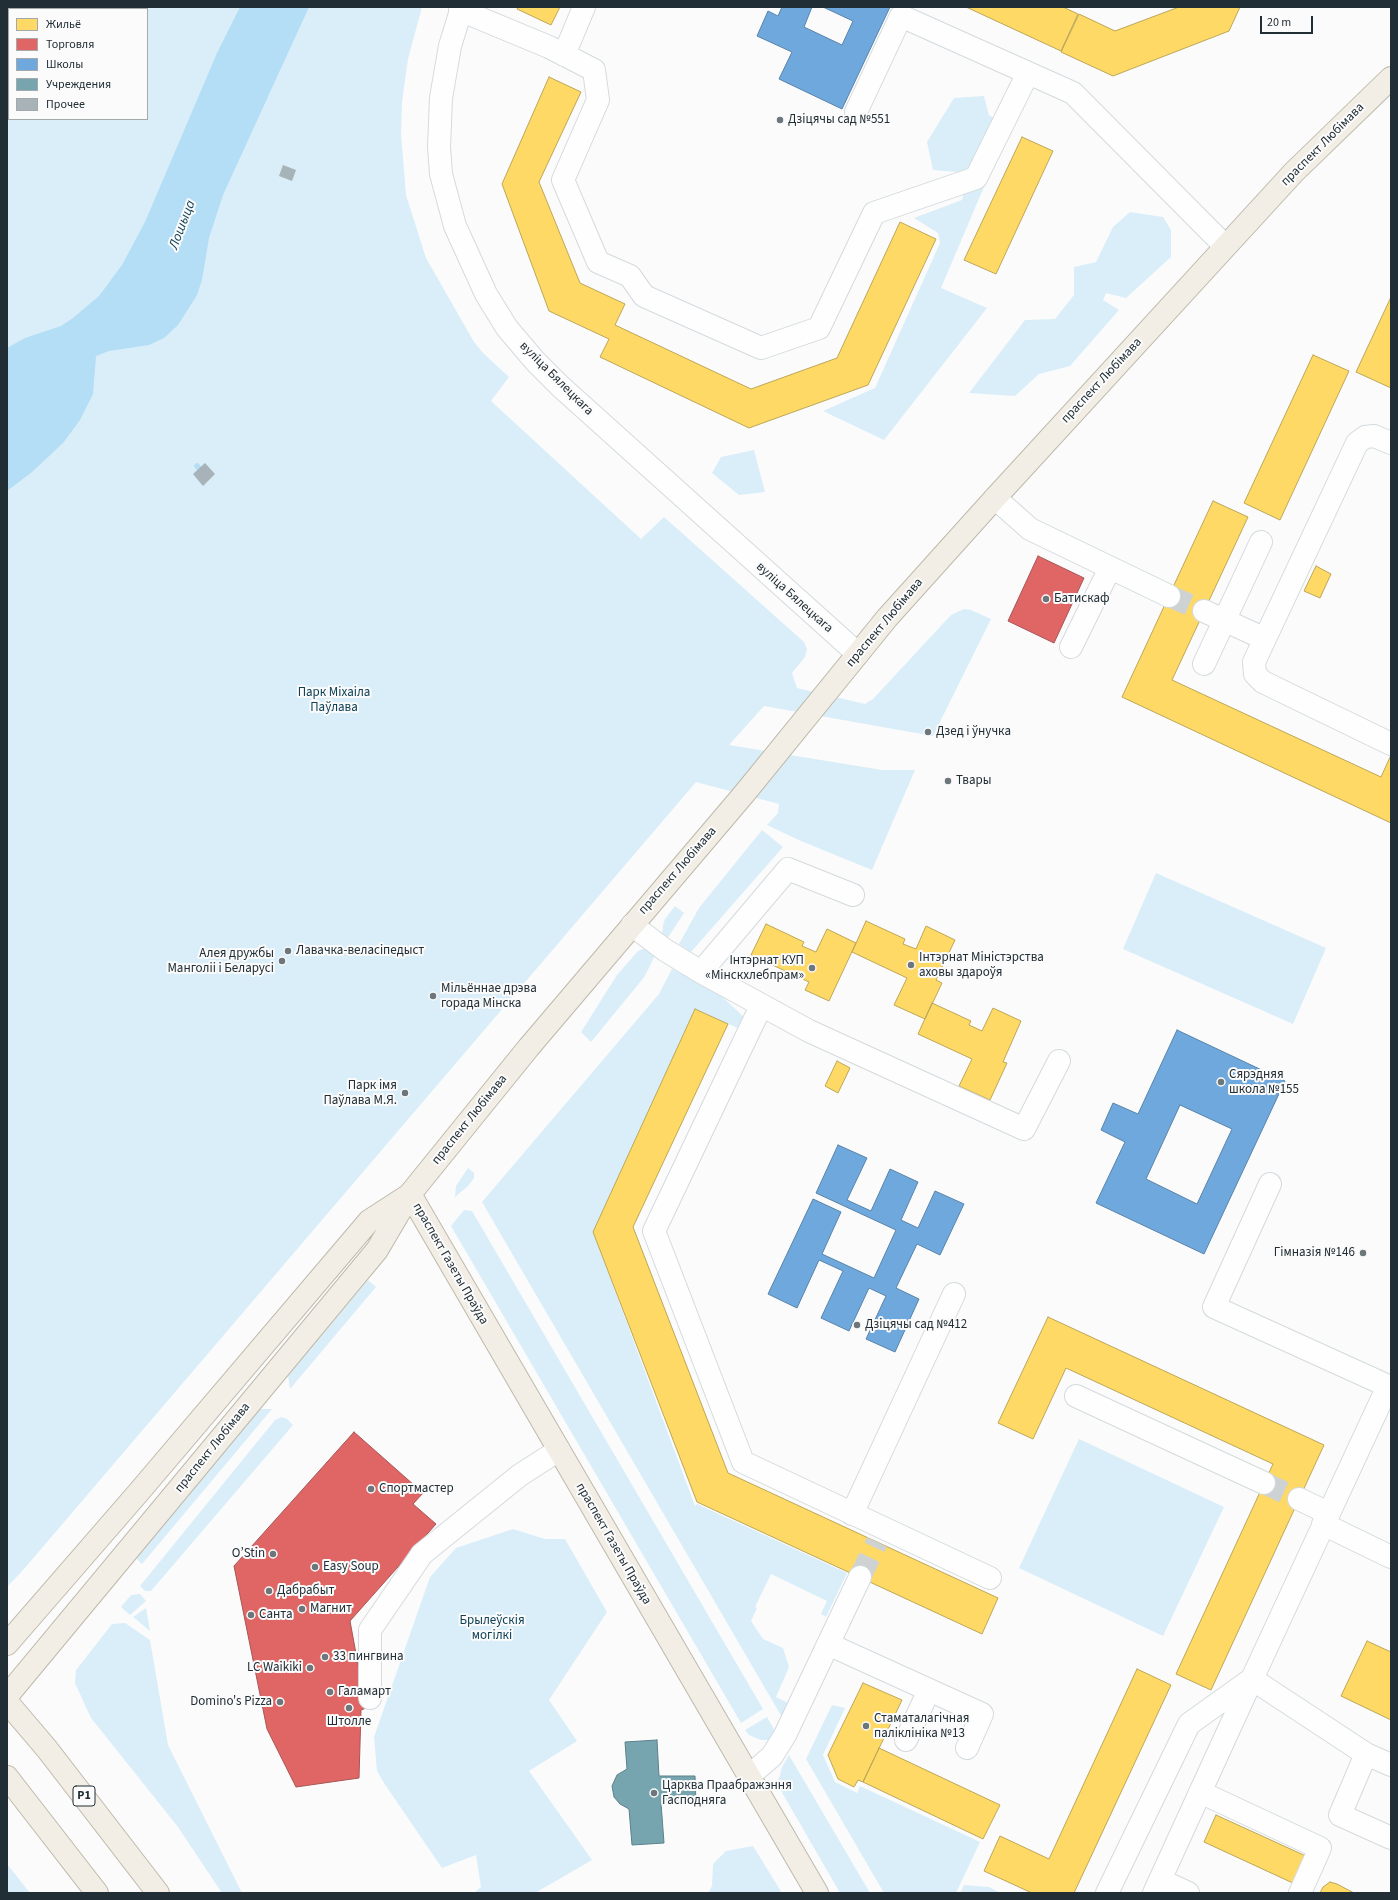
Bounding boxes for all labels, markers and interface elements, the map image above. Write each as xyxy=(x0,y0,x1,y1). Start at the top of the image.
legend xyxy=(8,8,148,120)
scale bar xyxy=(1262,8,1315,34)
text: 20 m xyxy=(1267,14,1291,31)
text: Жильё xyxy=(46,16,81,33)
text: Торговля xyxy=(46,36,94,53)
text: Школы xyxy=(46,56,83,73)
text: Учреждения xyxy=(46,76,111,93)
text: Прочее xyxy=(46,96,85,113)
street label: праспект Любімава xyxy=(1278,100,1368,190)
place label: Дзіцячы сад №551 xyxy=(788,112,890,128)
marker: Дзіцячы сад №551 xyxy=(775,115,785,125)
water label: Лошыца xyxy=(166,198,200,252)
street label: праспект Любімава xyxy=(1058,335,1146,427)
street label: вуліца Бялецкага xyxy=(516,339,596,419)
street label: вуліца Бялецкага xyxy=(752,559,836,637)
street label: праспект Любімава xyxy=(843,575,927,671)
place label: Батискаф xyxy=(1054,591,1110,607)
marker: Батискаф xyxy=(1041,594,1051,604)
park label: Парк Міхаіла Паўлава xyxy=(298,685,370,716)
place label: Дзед і ўнучка xyxy=(936,724,1011,740)
marker: Дзед і ўнучка xyxy=(923,727,933,737)
place label: Твары xyxy=(956,773,991,789)
marker: Твары xyxy=(943,776,953,786)
street label: праспект Любімава xyxy=(636,824,720,918)
place label: Лавачка-веласіпедыст xyxy=(296,943,424,959)
place label: Алея дружбы Манголіі і Беларусі xyxy=(167,946,274,977)
marker: Лавачка-веласіпедыст xyxy=(283,946,293,956)
place label: Інтэрнат Міністэрства аховы здароўя xyxy=(919,950,1044,981)
place label: Інтэрнат КУП «Мінскхлебпрам» xyxy=(705,953,804,984)
marker: Алея дружбы Манголіі і Беларусі xyxy=(277,956,287,966)
marker: Інтэрнат Міністэрства аховы здароўя xyxy=(906,960,916,970)
marker: Інтэрнат КУП «Мінскхлебпрам» xyxy=(807,963,817,973)
place label: Мільённае дрэва горада Мінска xyxy=(441,981,537,1012)
marker: Мільённае дрэва горада Мінска xyxy=(428,991,438,1001)
place label: Сярэдняя школа №155 xyxy=(1229,1067,1299,1098)
street label: праспект Любімава xyxy=(429,1072,511,1168)
marker: Сярэдняя школа №155 xyxy=(1216,1077,1226,1087)
place label: Парк імя Паўлава М.Я. xyxy=(323,1078,397,1109)
marker: Парк імя Паўлава М.Я. xyxy=(400,1088,410,1098)
street label: праспект Газеты Праўда xyxy=(409,1200,491,1328)
place label: Гімназія №146 xyxy=(1274,1245,1355,1261)
marker: Гімназія №146 xyxy=(1358,1248,1368,1258)
place label: Дзіцячы сад №412 xyxy=(865,1317,967,1333)
marker: Дзіцячы сад №412 xyxy=(852,1320,862,1330)
street label: праспект Любімава xyxy=(172,1400,254,1496)
street label: праспект Газеты Праўда xyxy=(572,1480,654,1608)
place label: Спортмастер xyxy=(379,1481,454,1497)
marker: Спортмастер xyxy=(366,1484,376,1494)
place label: O’Stin xyxy=(232,1546,265,1562)
marker: O’Stin xyxy=(268,1549,278,1559)
place label: Easy Soup xyxy=(323,1559,379,1575)
marker: Easy Soup xyxy=(310,1562,320,1572)
place label: Дабрабыт xyxy=(277,1583,334,1599)
marker: Дабрабыт xyxy=(264,1586,274,1596)
place label: Магнит xyxy=(310,1601,352,1617)
marker: Магнит xyxy=(297,1604,307,1614)
place label: Санта xyxy=(259,1607,293,1623)
marker: Санта xyxy=(246,1610,256,1620)
park label: Брылеўскія могілкі xyxy=(459,1613,525,1644)
place label: 33 пингвина xyxy=(333,1649,404,1665)
marker: 33 пингвина xyxy=(320,1652,330,1662)
place label: LC Waikiki xyxy=(247,1660,302,1676)
marker: LC Waikiki xyxy=(305,1663,315,1673)
place label: Галамарт xyxy=(338,1684,391,1700)
marker: Галамарт xyxy=(325,1687,335,1697)
place label: Domino's Pizza xyxy=(190,1694,272,1710)
marker: Domino's Pizza xyxy=(275,1697,285,1707)
marker: Штолле xyxy=(344,1703,354,1713)
place label: Стаматалагічная паліклініка №13 xyxy=(874,1711,969,1742)
place label: Штолле xyxy=(327,1714,371,1730)
marker: Стаматалагічная паліклініка №13 xyxy=(861,1721,871,1731)
place label: Царква Праабражэння Гасподняга xyxy=(662,1778,792,1809)
road number: Р1 xyxy=(73,1786,95,1806)
marker: Царква Праабражэння Гасподняга xyxy=(649,1788,659,1798)

